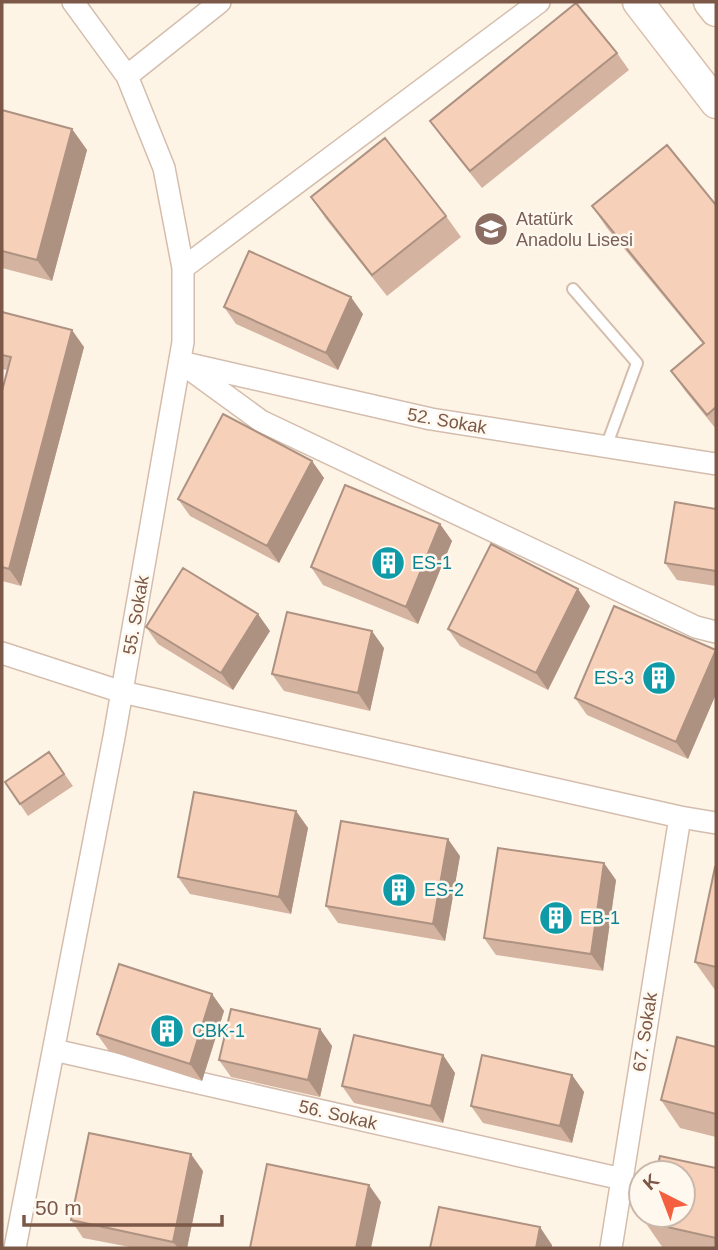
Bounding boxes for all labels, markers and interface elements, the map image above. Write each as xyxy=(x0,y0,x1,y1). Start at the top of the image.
place label: Atatürk Anadolu Lisesi xyxy=(516,209,633,250)
school or university icon: Atatürk Anadolu Lisesi xyxy=(472,210,510,248)
street label: 52. Sokak xyxy=(406,404,489,438)
building icon: ES-1 xyxy=(369,544,407,582)
place label: ES-1 xyxy=(412,553,452,573)
street label: 55. Sokak xyxy=(119,573,153,656)
building icon: ES-3 xyxy=(640,659,678,697)
place label: ES-3 xyxy=(594,668,634,688)
building icon: ES-2 xyxy=(380,871,418,909)
place label: ES-2 xyxy=(424,880,464,900)
building icon: EB-1 xyxy=(537,899,575,937)
place label: EB-1 xyxy=(580,908,620,928)
street label: 67. Sokak xyxy=(629,990,661,1073)
building icon: CBK-1 xyxy=(148,1012,186,1050)
place label: CBK-1 xyxy=(192,1021,245,1041)
street label: 56. Sokak xyxy=(297,1096,380,1134)
north arrow xyxy=(627,1159,697,1229)
text: K xyxy=(639,1169,663,1194)
scale bar xyxy=(24,1184,222,1228)
text: 50 m xyxy=(35,1196,82,1219)

